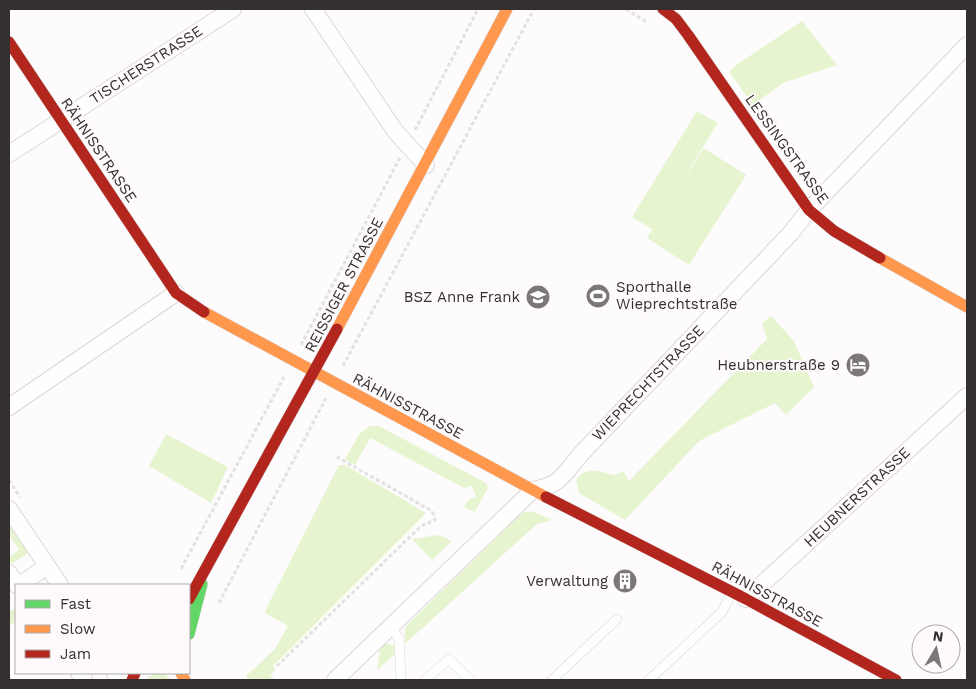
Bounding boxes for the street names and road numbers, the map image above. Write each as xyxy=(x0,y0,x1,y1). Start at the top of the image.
street label: TISCHERSTRASSE xyxy=(86,22,206,108)
street label: LESSINGSTRASSE xyxy=(741,91,833,207)
street label: RÄHNISSTRASSE xyxy=(57,94,141,206)
street label: REISSIGER STRASSE xyxy=(301,215,387,355)
street label: WIEPRECHTSTRASSE xyxy=(588,322,708,444)
street label: RÄHNISSTRASSE xyxy=(350,369,466,443)
street label: HEUBNERSTRASSE xyxy=(800,443,914,551)
street label: RÄHNISSTRASSE xyxy=(709,557,825,631)

